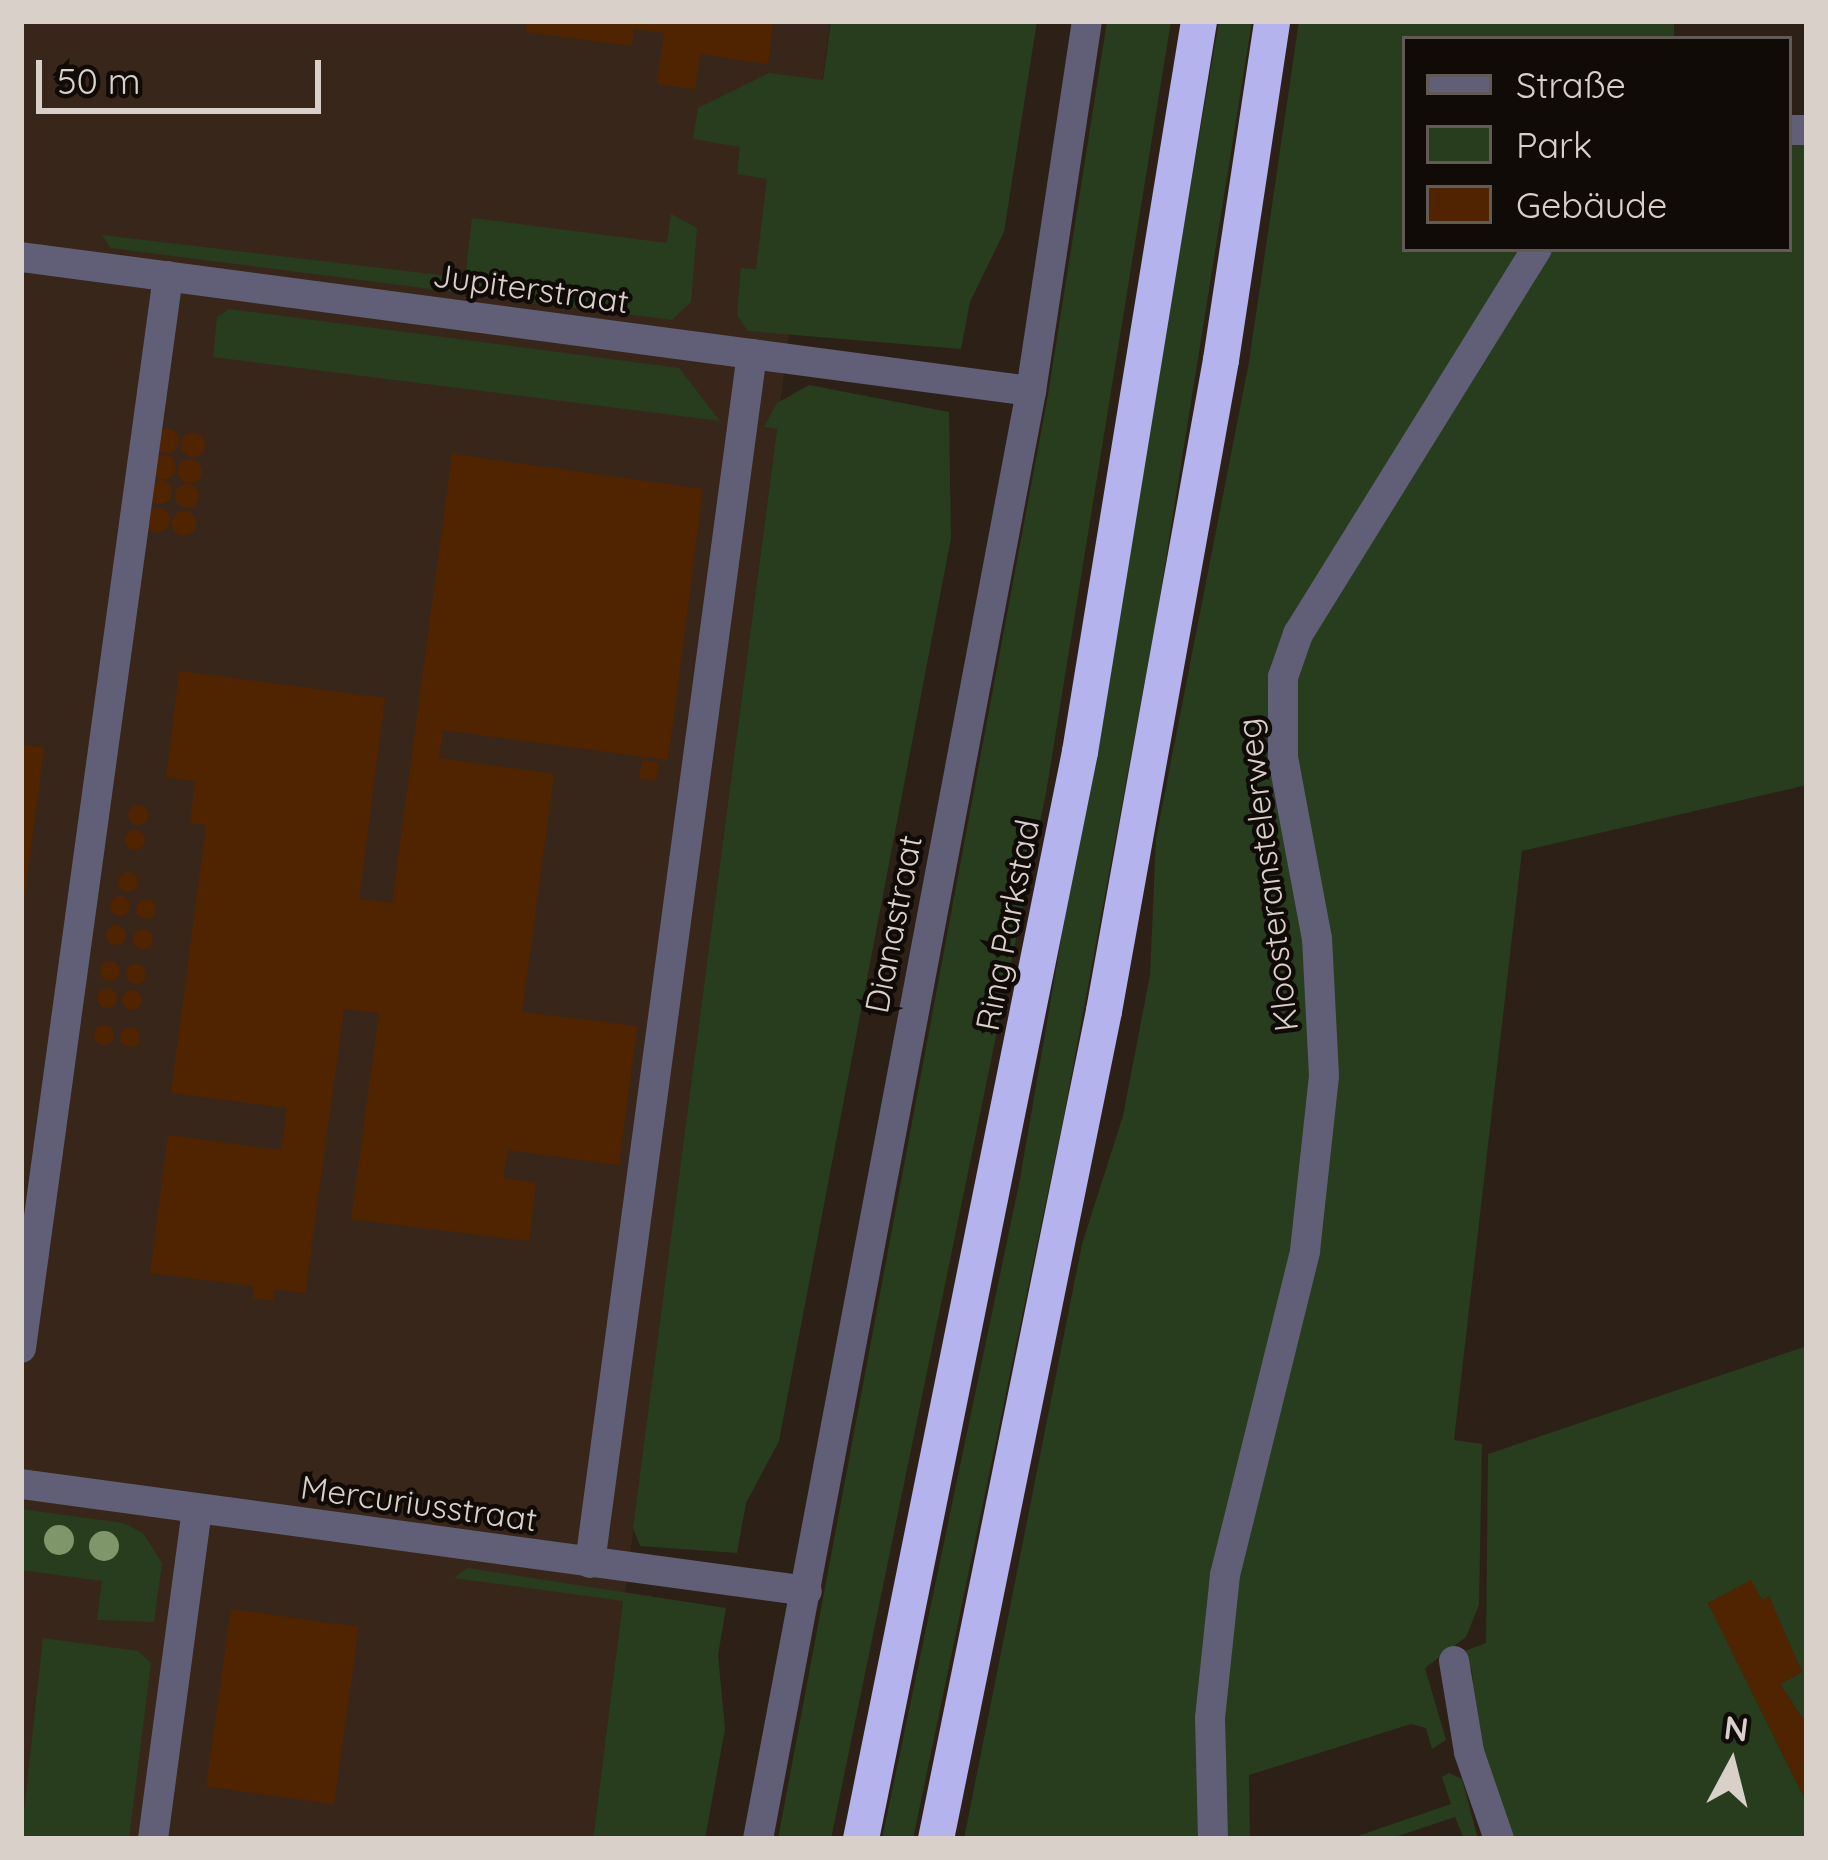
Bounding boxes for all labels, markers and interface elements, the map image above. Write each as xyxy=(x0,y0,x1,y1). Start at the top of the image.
scale bar xyxy=(42,36,327,110)
legend xyxy=(1402,36,1792,252)
text: 50 m xyxy=(57,58,141,103)
text: Straße xyxy=(1516,62,1626,107)
text: Park xyxy=(1516,122,1592,167)
text: Gebäude xyxy=(1516,182,1667,227)
street label: Jupiterstraat xyxy=(430,255,632,321)
street label: Kloosteranstelerweg xyxy=(1228,716,1306,1034)
street label: Ring Parkstad xyxy=(967,816,1047,1034)
street label: Dianastraat xyxy=(856,832,930,1016)
street label: Mercuriusstraat xyxy=(298,1467,540,1539)
north arrow xyxy=(1672,1704,1792,1824)
text: N xyxy=(1722,1706,1751,1750)

